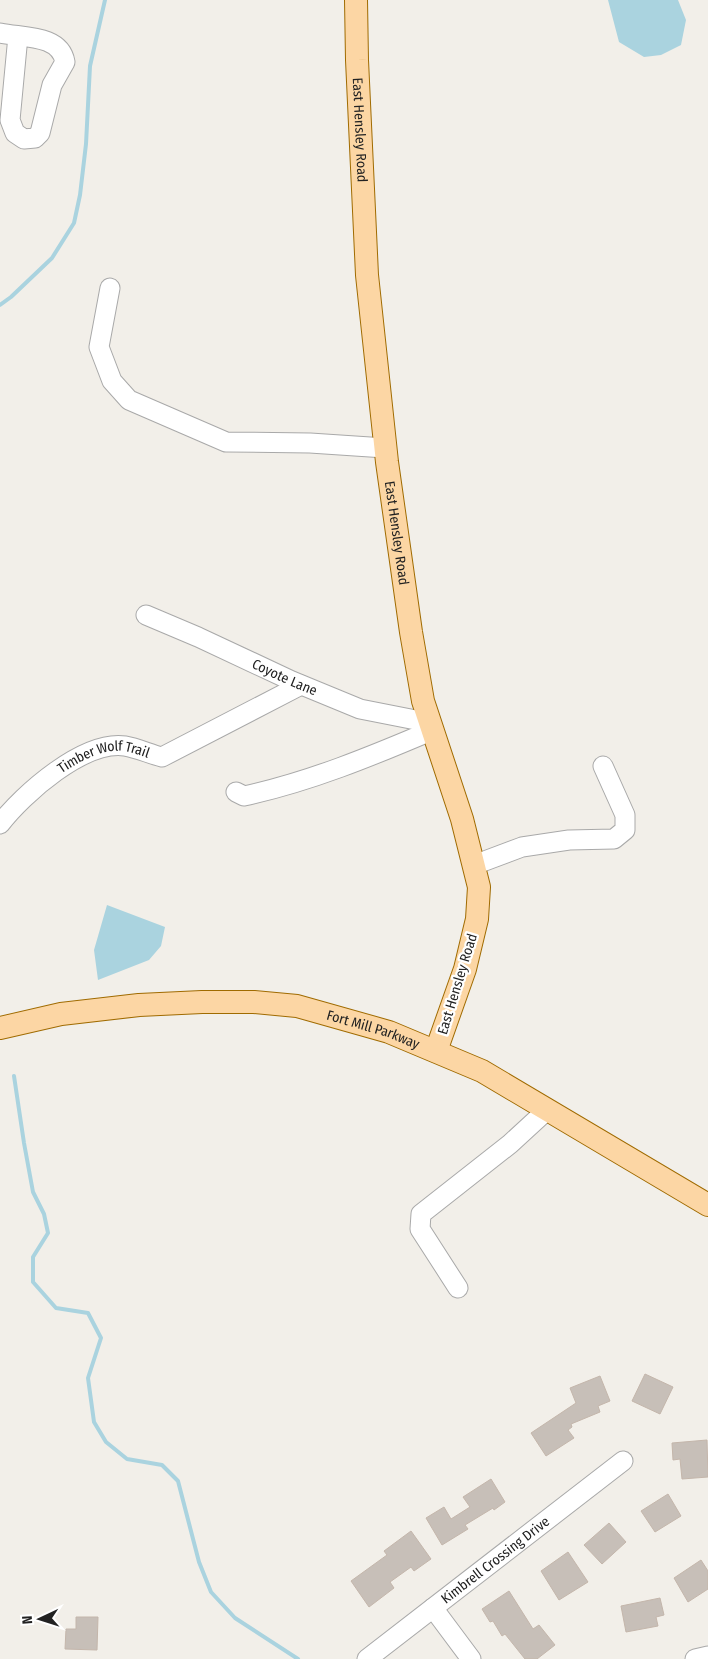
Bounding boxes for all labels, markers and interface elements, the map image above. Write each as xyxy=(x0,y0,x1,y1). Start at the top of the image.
street label: East Hensley Road xyxy=(349,77,371,183)
street label: East Hensley Road xyxy=(381,480,412,586)
street label: Coyote Lane xyxy=(249,655,320,699)
street label: Timber Wolf Trail xyxy=(54,737,152,777)
street label: East Hensley Road xyxy=(434,932,481,1037)
street label: Fort Mill Parkway xyxy=(325,1007,423,1053)
street label: Kimbrell Crossing Drive xyxy=(438,1513,553,1608)
north arrow xyxy=(15,1594,65,1644)
text: N xyxy=(19,1615,36,1625)

